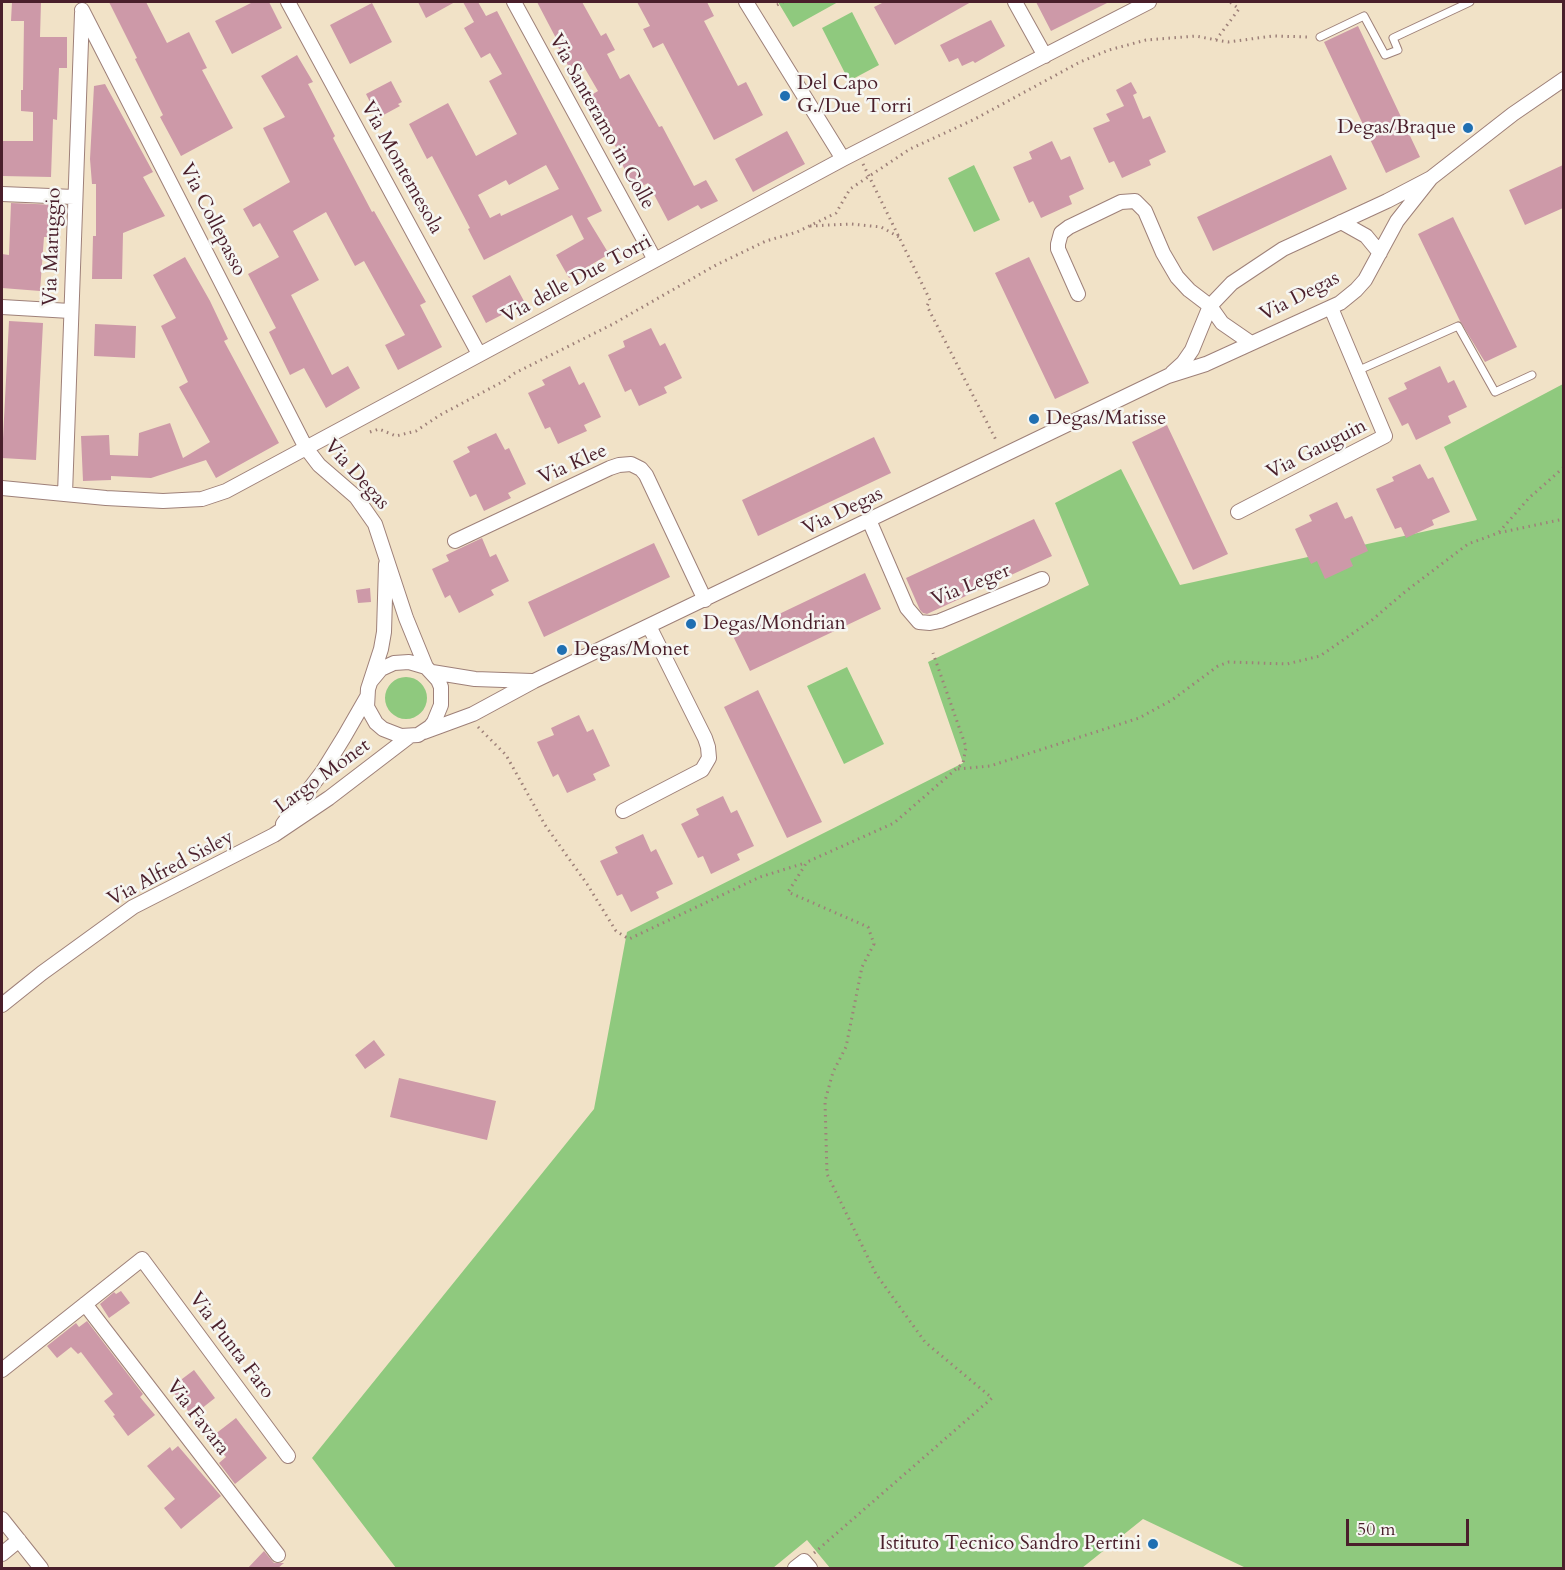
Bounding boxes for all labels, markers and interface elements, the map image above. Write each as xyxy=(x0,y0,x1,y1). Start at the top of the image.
street label: Via Santeramo in Colle xyxy=(543,30,659,214)
place label: Del Capo G./Due Torri xyxy=(797,72,912,119)
marker: Del Capo G./Due Torri xyxy=(778,89,792,103)
street label: Via Montemesola xyxy=(355,97,447,239)
place label: Degas/Braque xyxy=(1337,116,1456,140)
marker: Degas/Braque xyxy=(1461,121,1475,135)
street label: Via Collepasso xyxy=(173,160,251,280)
street label: Via Maruggio xyxy=(39,187,67,307)
street label: Via delle Due Torri xyxy=(498,230,656,330)
street label: Via Degas xyxy=(1256,267,1344,327)
place label: Degas/Matisse xyxy=(1046,407,1166,431)
marker: Degas/Matisse xyxy=(1027,412,1041,426)
street label: Via Gauguin xyxy=(1263,415,1371,485)
street label: Via Degas xyxy=(318,435,394,515)
street label: Via Klee xyxy=(535,439,611,491)
street label: Via Degas xyxy=(799,482,887,542)
street label: Via Leger xyxy=(928,559,1014,613)
place label: Degas/Mondrian xyxy=(703,612,846,636)
marker: Degas/Mondrian xyxy=(684,617,698,631)
place label: Degas/Monet xyxy=(574,638,689,662)
marker: Degas/Monet xyxy=(555,643,569,657)
street label: Largo Monet xyxy=(271,734,375,820)
street label: Via Alfred Sisley xyxy=(104,826,238,912)
street label: Via Punta Faro xyxy=(183,1288,279,1404)
street label: Via Favara xyxy=(160,1376,234,1460)
scale bar xyxy=(1349,1507,1472,1545)
text: 50 m xyxy=(1357,1517,1396,1542)
place label: Istituto Tecnico Sandro Pertini xyxy=(879,1532,1141,1556)
marker: Istituto Tecnico Sandro Pertini xyxy=(1146,1537,1160,1551)

